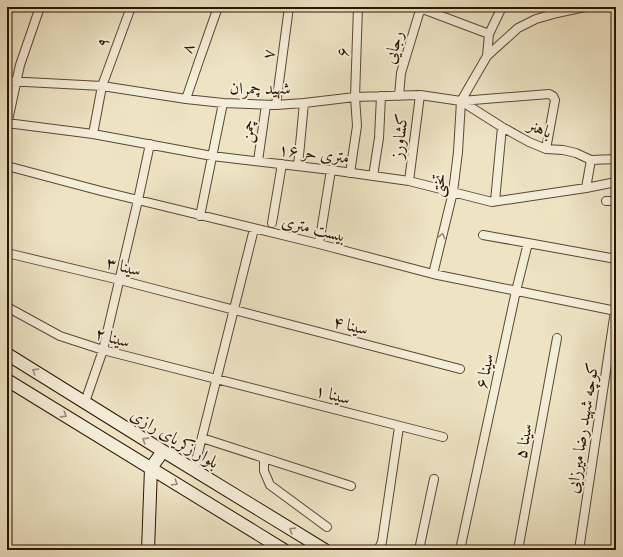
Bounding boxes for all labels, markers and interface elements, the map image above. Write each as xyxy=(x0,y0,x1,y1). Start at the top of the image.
street label: رجایی xyxy=(379,28,411,67)
street label: ۹ xyxy=(91,34,117,51)
street label: ۸ xyxy=(176,40,202,57)
street label: ۶ xyxy=(332,47,356,57)
street label: ۷ xyxy=(257,48,283,61)
street label: شهید چمران xyxy=(229,78,291,102)
street label: کشاورز xyxy=(386,112,416,162)
street label: باهنر xyxy=(522,113,555,146)
street label: چمن xyxy=(235,118,263,144)
street label: ۱۶ متری حر xyxy=(277,139,350,171)
street label: تختی xyxy=(426,172,454,199)
street label: بیست متری xyxy=(279,210,348,249)
one-way arrow xyxy=(437,233,446,240)
street label: سینا ۳ xyxy=(103,252,144,284)
street label: سینا ۴ xyxy=(330,311,371,343)
street label: سینا ۲ xyxy=(92,323,133,355)
street label: سینا ۶ xyxy=(471,352,501,391)
street label: کوچه شهید رضا میرزایی xyxy=(562,361,606,495)
one-way arrow xyxy=(32,369,39,376)
street label: ۱ سینا xyxy=(312,380,353,412)
street label: بلوار زکریای رازی xyxy=(125,404,223,476)
one-way arrow xyxy=(60,410,67,418)
street label: سینا ۵ xyxy=(510,422,540,461)
one-way arrow xyxy=(142,437,149,445)
one-way arrow xyxy=(171,478,178,486)
one-way arrow xyxy=(289,527,296,534)

